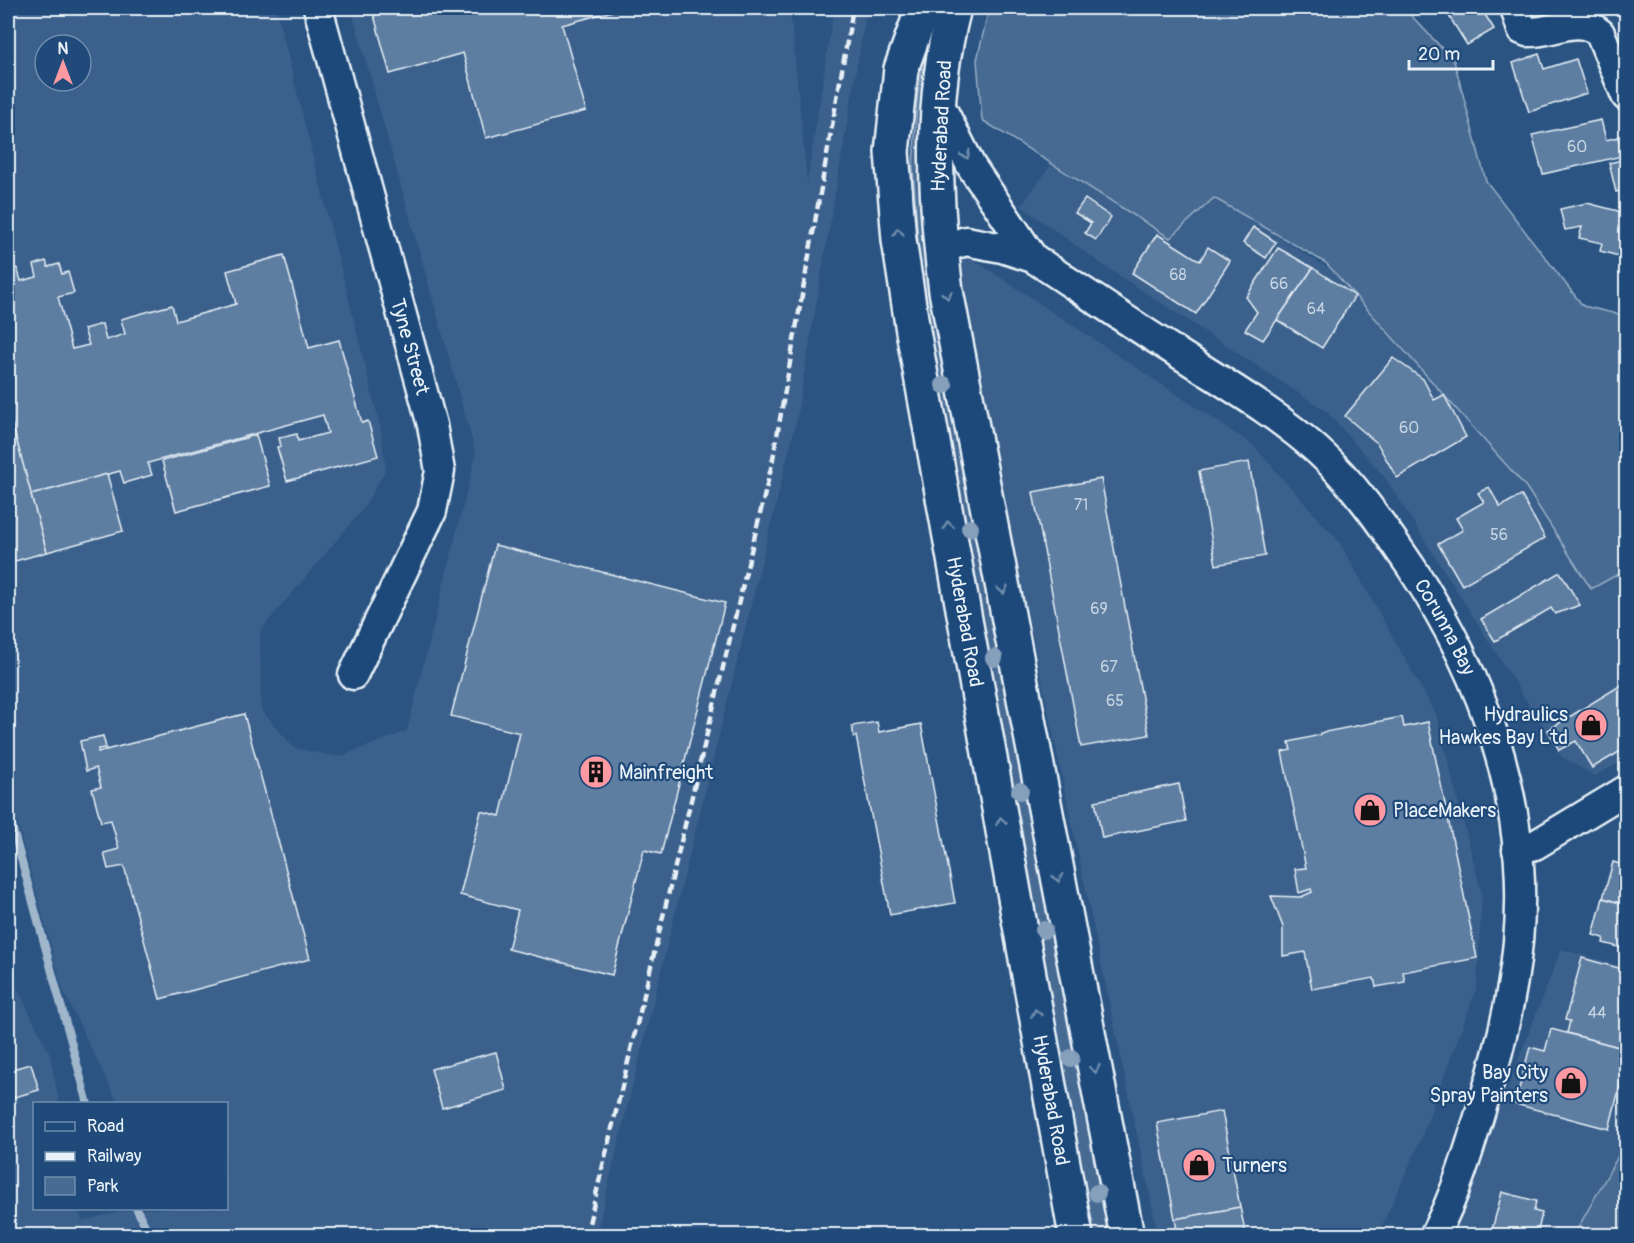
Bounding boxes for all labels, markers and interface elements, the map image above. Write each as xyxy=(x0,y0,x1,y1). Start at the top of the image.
north arrow xyxy=(33,33,93,93)
scale bar xyxy=(1409,33,1493,71)
text: N xyxy=(58,39,69,59)
text: 20 m xyxy=(1418,43,1460,66)
street label: Hyderabad Road xyxy=(926,59,957,193)
house number: 60 xyxy=(1567,137,1587,157)
one-way arrow xyxy=(958,149,970,160)
one-way arrow xyxy=(892,227,905,236)
house number: 68 xyxy=(1169,265,1187,285)
house number: 66 xyxy=(1270,274,1288,294)
one-way arrow xyxy=(941,290,953,300)
street label: Tyne Street xyxy=(385,296,435,399)
house number: 64 xyxy=(1307,299,1325,319)
house number: 60 xyxy=(1399,418,1419,438)
house number: 71 xyxy=(1074,495,1088,515)
one-way arrow xyxy=(942,521,955,531)
house number: 56 xyxy=(1490,525,1508,545)
street label: Hyderabad Road xyxy=(941,554,989,689)
street label: Corunna Bay xyxy=(1409,574,1481,679)
one-way arrow xyxy=(996,585,1009,595)
house number: 69 xyxy=(1090,599,1108,619)
house number: 67 xyxy=(1100,657,1118,677)
house number: 65 xyxy=(1106,691,1124,711)
place label: Hydraulics Hawkes Bay Ltd xyxy=(1438,702,1568,750)
shop icon: Hydraulics Hawkes Bay Ltd xyxy=(1573,707,1609,743)
building icon: Mainfreight xyxy=(578,754,614,790)
place label: Mainfreight xyxy=(619,760,714,785)
shop icon: PlaceMakers xyxy=(1352,792,1388,828)
place label: PlaceMakers xyxy=(1393,798,1496,823)
one-way arrow xyxy=(995,816,1008,826)
one-way arrow xyxy=(1051,873,1064,883)
house number: 44 xyxy=(1588,1003,1606,1023)
one-way arrow xyxy=(1030,1008,1042,1017)
street label: Hyderabad Road xyxy=(1027,1033,1075,1167)
place label: Bay City Spray Painters xyxy=(1430,1060,1548,1108)
one-way arrow xyxy=(1088,1064,1101,1074)
shop icon: Bay City Spray Painters xyxy=(1553,1065,1589,1101)
legend xyxy=(33,1102,228,1210)
text: Road xyxy=(87,1115,124,1138)
text: Railway xyxy=(87,1145,142,1168)
shop icon: Turners xyxy=(1181,1147,1217,1183)
place label: Turners xyxy=(1222,1153,1287,1178)
text: Park xyxy=(87,1175,119,1198)

